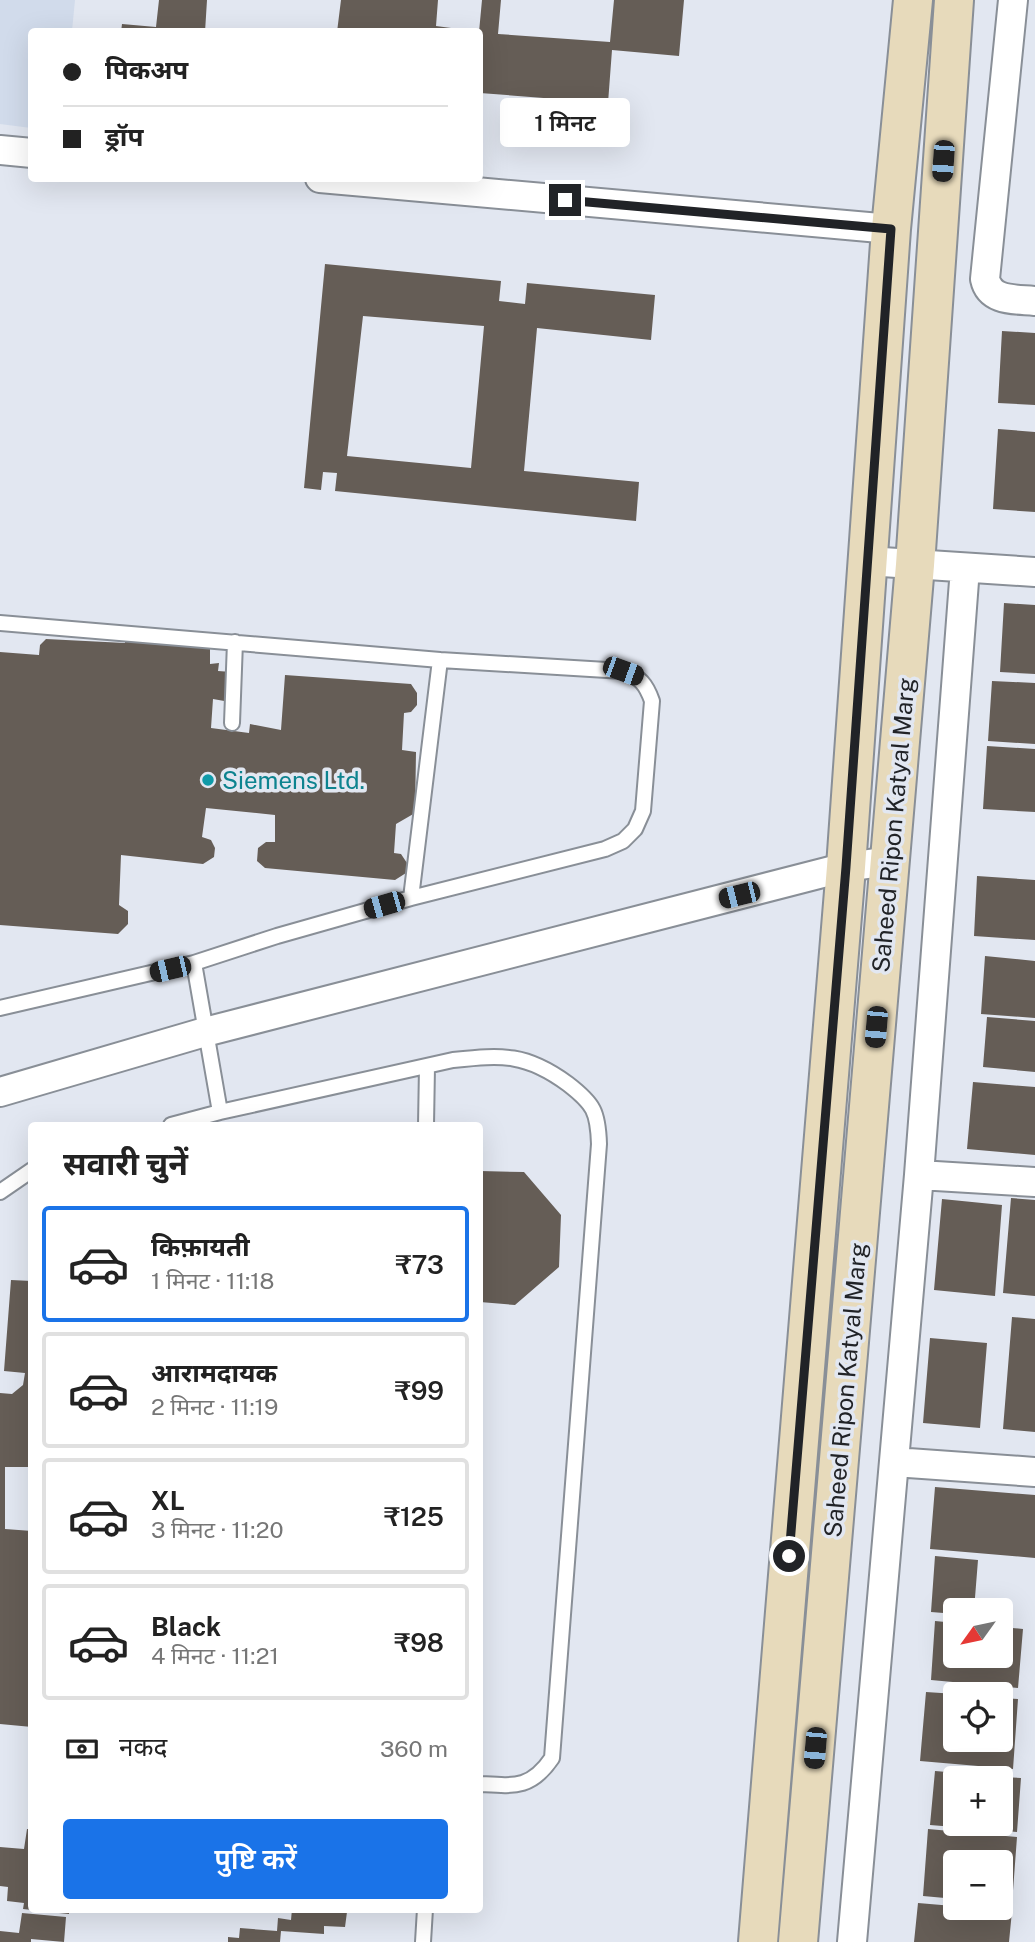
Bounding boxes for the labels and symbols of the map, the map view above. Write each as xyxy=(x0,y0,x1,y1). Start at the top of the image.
callout: 1 मिनट xyxy=(500,99,630,148)
car xyxy=(932,139,955,183)
route end xyxy=(549,184,581,216)
car xyxy=(600,654,647,688)
street label: Saheed Ripon Katyal Marg xyxy=(866,676,920,974)
place label: Siemens Ltd. xyxy=(222,766,365,794)
marker: Siemens Ltd. xyxy=(200,772,216,788)
car xyxy=(717,880,762,910)
car xyxy=(361,889,408,921)
car xyxy=(148,954,193,984)
car xyxy=(864,1005,889,1049)
street label: Saheed Ripon Katyal Marg xyxy=(818,1241,872,1539)
route start xyxy=(773,1540,805,1572)
north arrow xyxy=(943,1598,1013,1668)
car xyxy=(803,1726,828,1770)

